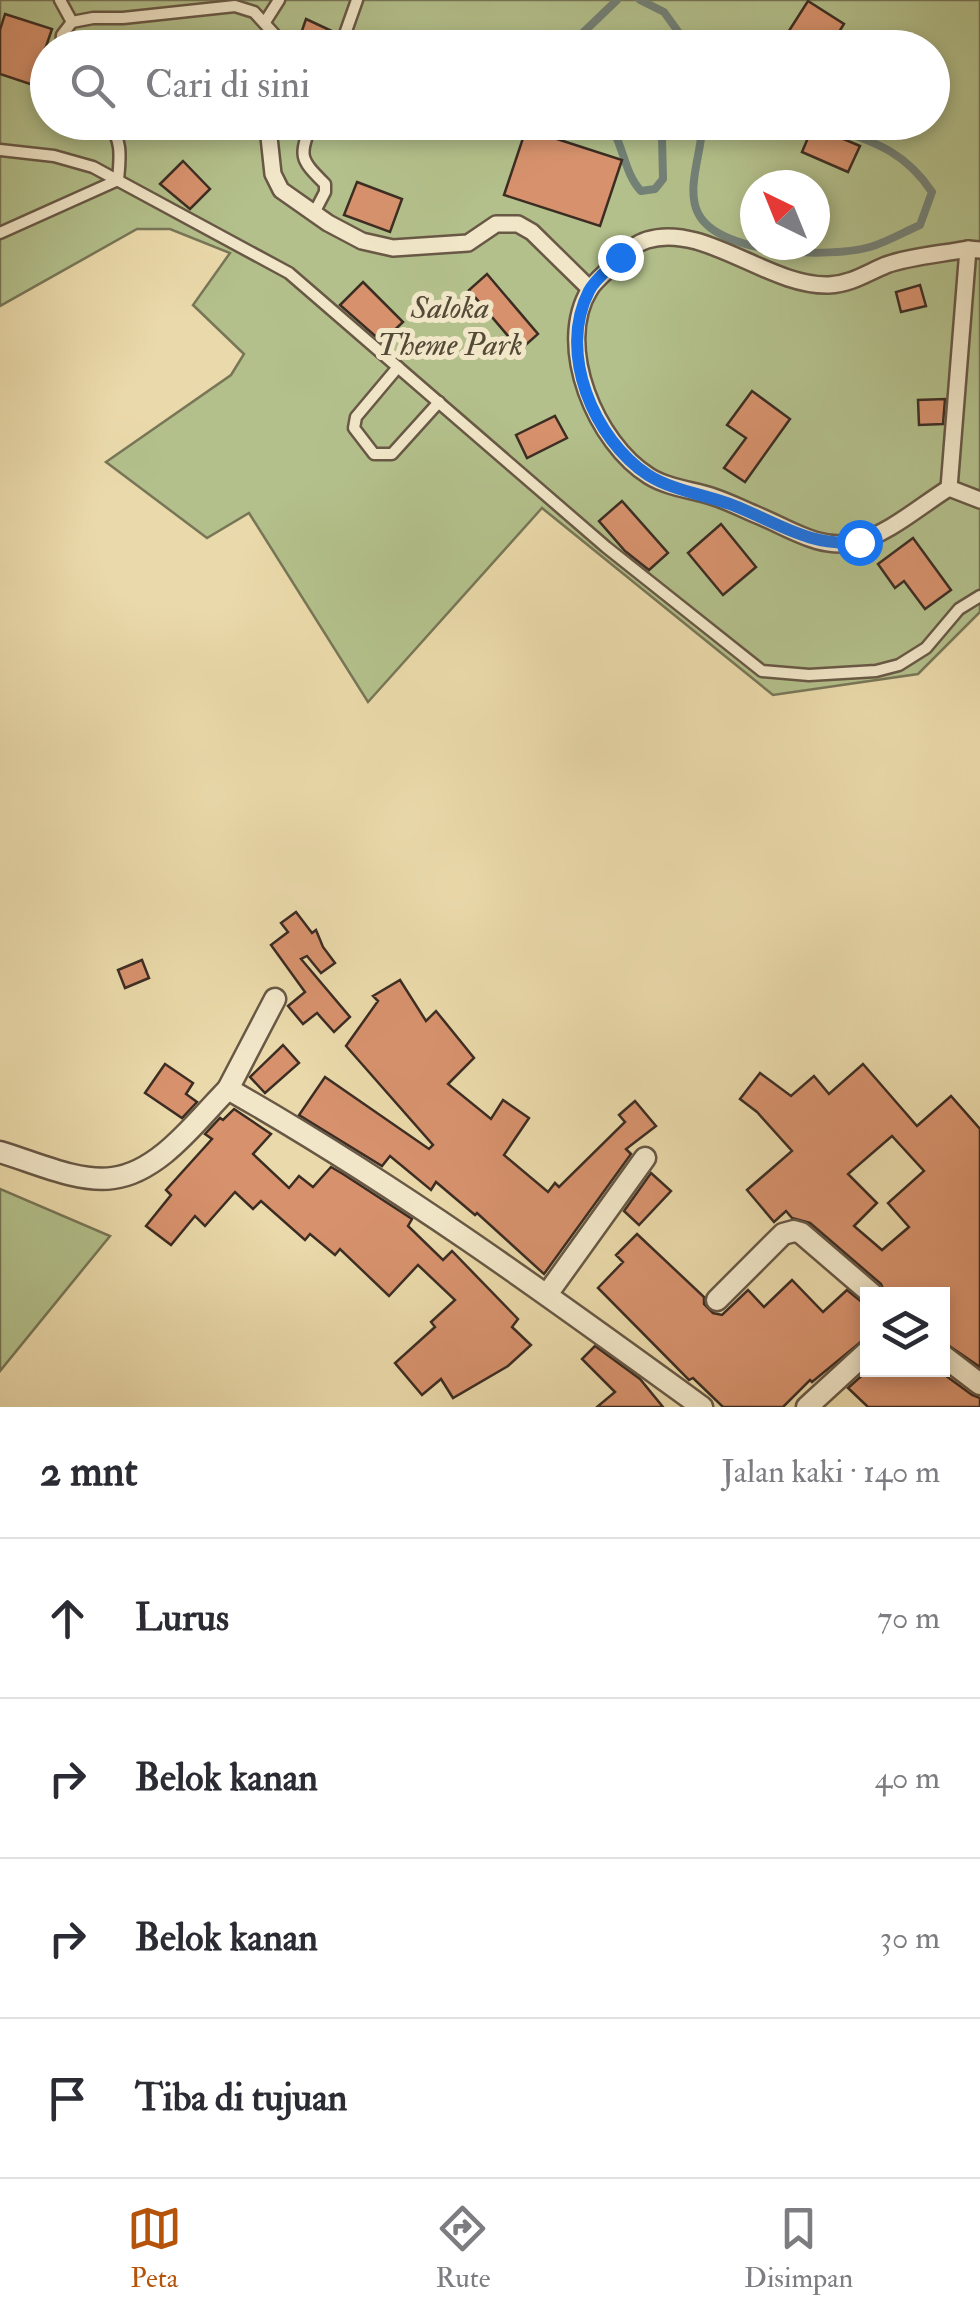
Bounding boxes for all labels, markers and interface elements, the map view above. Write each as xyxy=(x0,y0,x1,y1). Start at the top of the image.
search box xyxy=(30,30,950,140)
icon: search xyxy=(65,58,120,113)
text: Cari di sini xyxy=(145,61,310,109)
north arrow xyxy=(740,170,830,260)
route end xyxy=(598,235,644,281)
park label: Saloka Theme Park xyxy=(377,288,523,365)
route start xyxy=(837,520,883,566)
map controls xyxy=(860,1287,950,1377)
button: layers xyxy=(860,1287,950,1377)
text: 2 mnt xyxy=(40,1446,138,1498)
text: Jalan kaki · 140 m xyxy=(722,1452,940,1492)
icon: ahead xyxy=(40,1591,95,1646)
text: Lurus xyxy=(135,1594,229,1642)
text: 70 m xyxy=(877,1598,940,1638)
icon: right xyxy=(40,1751,95,1806)
text: Belok kanan xyxy=(135,1754,318,1802)
text: 40 m xyxy=(875,1758,940,1798)
icon: right xyxy=(40,1911,95,1966)
text: Belok kanan xyxy=(135,1914,318,1962)
text: 30 m xyxy=(880,1918,940,1958)
icon: arrive xyxy=(40,2071,95,2126)
text: Tiba di tujuan xyxy=(135,2074,347,2122)
tab: Peta xyxy=(127,2201,182,2296)
tab: Rute xyxy=(435,2201,490,2296)
tab: Disimpan xyxy=(744,2201,853,2296)

